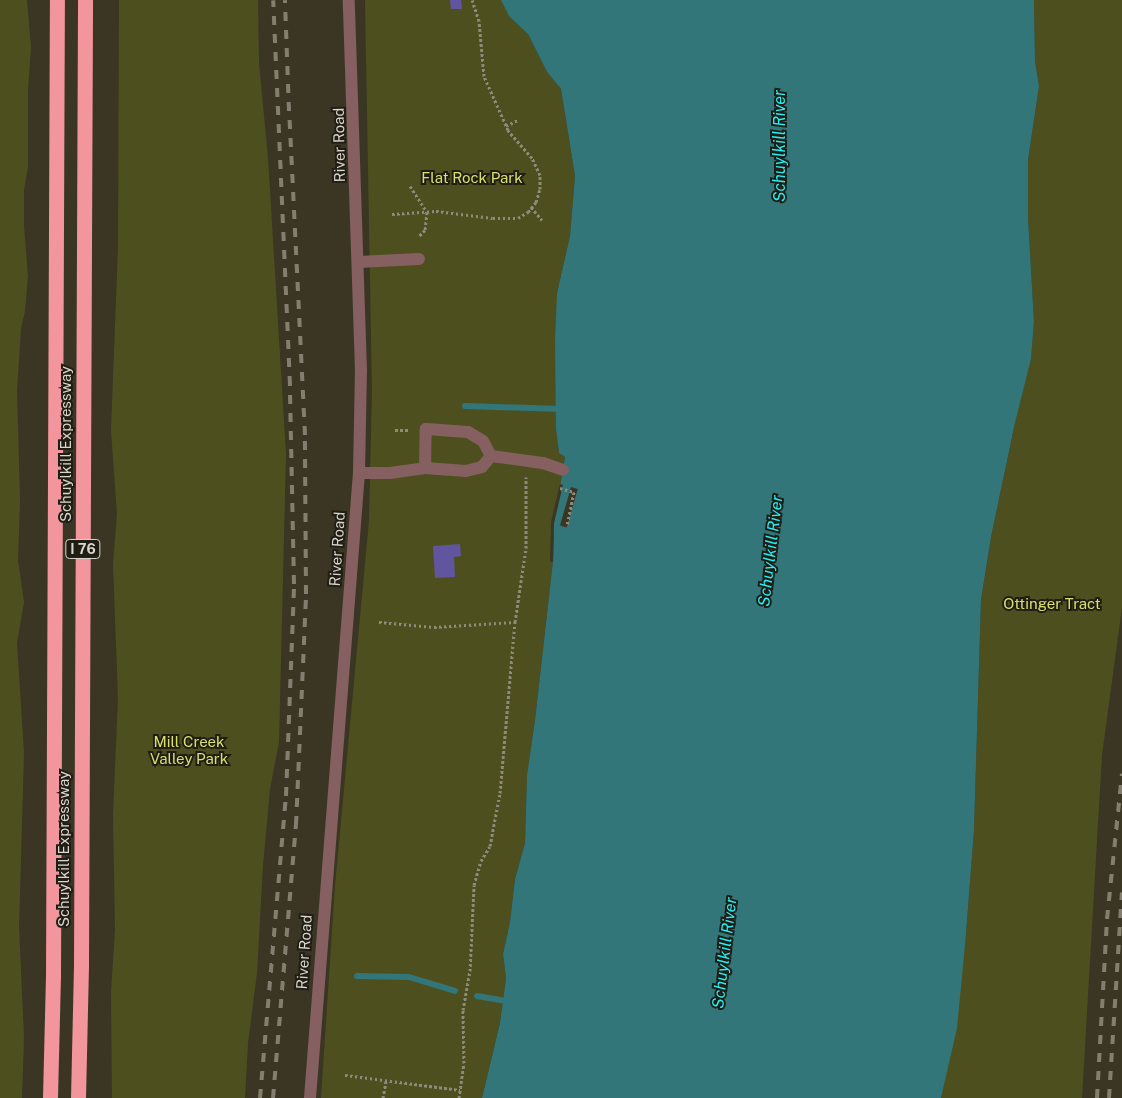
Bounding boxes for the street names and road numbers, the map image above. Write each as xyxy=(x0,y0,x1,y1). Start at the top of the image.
street label: River Road xyxy=(329,107,349,183)
street label: Schuylkill Expressway xyxy=(57,366,75,522)
street label: River Road xyxy=(325,511,349,587)
road number: I 76 xyxy=(64,538,102,560)
street label: Schuylkill Expressway xyxy=(55,771,73,927)
street label: River Road xyxy=(292,914,316,990)

